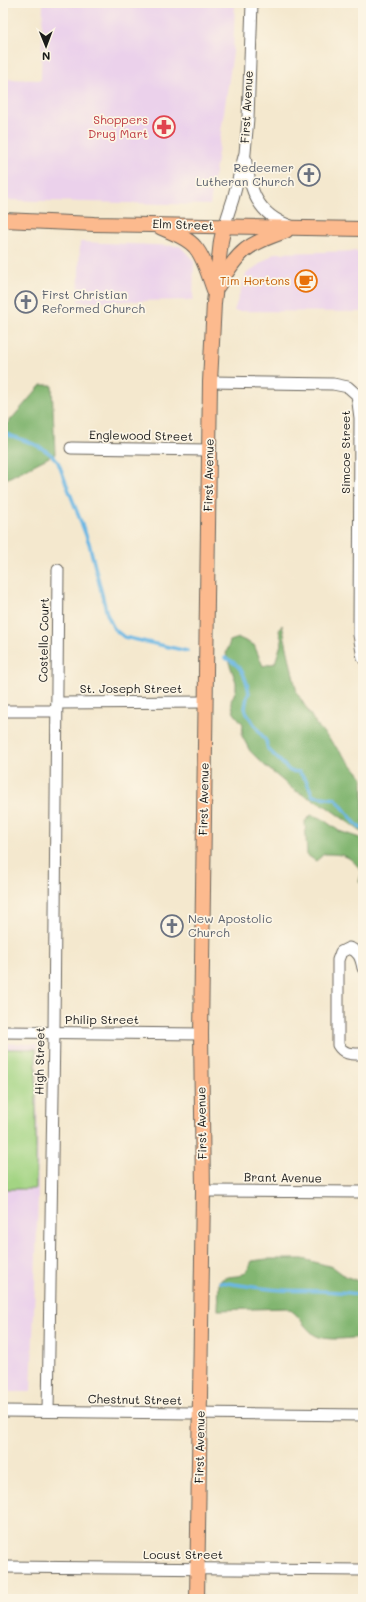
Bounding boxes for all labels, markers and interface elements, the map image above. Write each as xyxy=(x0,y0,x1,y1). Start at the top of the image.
north arrow xyxy=(26,26,66,66)
text: N xyxy=(42,49,50,64)
street label: First Avenue xyxy=(236,70,256,144)
place label: Shoppers Drug Mart xyxy=(88,111,148,141)
pharmacy icon: Shoppers Drug Mart xyxy=(151,114,177,140)
place label: Redeemer Lutheran Church xyxy=(196,159,294,189)
church icon: Redeemer Lutheran Church xyxy=(296,162,322,188)
street label: Elm Street xyxy=(152,215,214,233)
cafe icon: Tim Hortons xyxy=(293,268,319,294)
place label: Tim Hortons xyxy=(220,272,290,288)
place label: First Christian Reformed Church xyxy=(42,286,145,316)
church icon: First Christian Reformed Church xyxy=(13,289,39,315)
street label: Simcoe Street xyxy=(337,410,353,494)
street label: Englewood Street xyxy=(89,426,193,444)
street label: First Avenue xyxy=(199,438,217,512)
street label: Costello Court xyxy=(34,597,52,682)
street label: St. Joseph Street xyxy=(80,680,182,696)
street label: First Avenue xyxy=(194,762,212,836)
place label: New Apostolic Church xyxy=(188,910,272,940)
church icon: New Apostolic Church xyxy=(159,913,185,939)
street label: Philip Street xyxy=(65,1011,139,1027)
street label: High Street xyxy=(30,1027,48,1095)
street label: First Avenue xyxy=(192,1086,210,1160)
street label: Brant Avenue xyxy=(244,1168,322,1186)
street label: Chestnut Street xyxy=(88,1390,182,1408)
street label: First Avenue xyxy=(190,1410,208,1484)
street label: Locust Street xyxy=(143,1546,223,1562)

